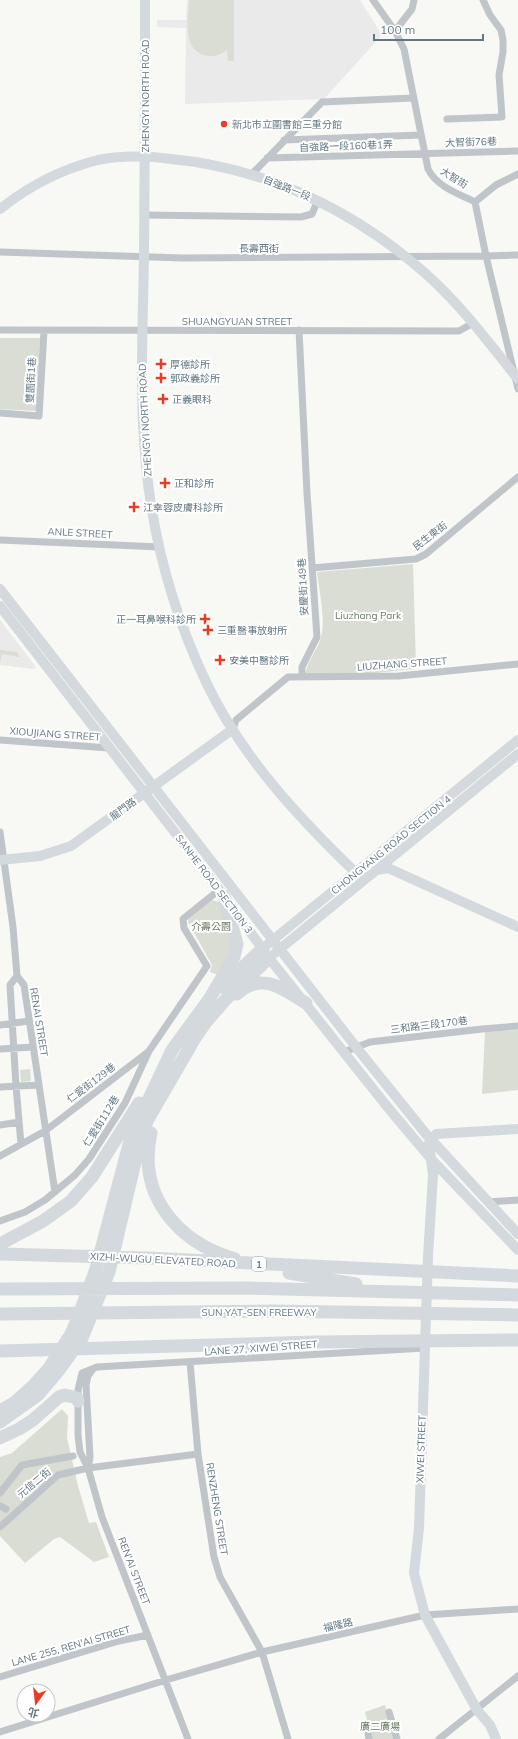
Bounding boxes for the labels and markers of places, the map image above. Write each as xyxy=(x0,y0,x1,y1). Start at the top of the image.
place label: 新北市立圖書館三重分館 xyxy=(232,118,342,131)
marker: 新北市立圖書館三重分館 xyxy=(219,119,229,129)
marker: 厚德診所 xyxy=(155,358,167,370)
place label: 厚德診所 xyxy=(170,358,210,371)
marker: 郭政義診所 xyxy=(155,372,167,384)
place label: 郭政義診所 xyxy=(170,372,220,385)
marker: 正義眼科 xyxy=(157,393,169,405)
place label: 正義眼科 xyxy=(172,393,212,406)
marker: 正和診所 xyxy=(159,477,171,489)
place label: 正和診所 xyxy=(174,477,214,490)
marker: 江幸蓉皮膚科診所 xyxy=(128,501,140,513)
place label: 江幸蓉皮膚科診所 xyxy=(143,501,223,514)
place label: 正一耳鼻喉科診所 xyxy=(116,613,196,626)
marker: 正一耳鼻喉科診所 xyxy=(199,613,211,625)
marker: 三重醫事放射所 xyxy=(202,624,214,636)
place label: 三重醫事放射所 xyxy=(217,624,287,637)
marker: 安美中醫診所 xyxy=(214,654,226,666)
place label: 安美中醫診所 xyxy=(229,654,289,667)

